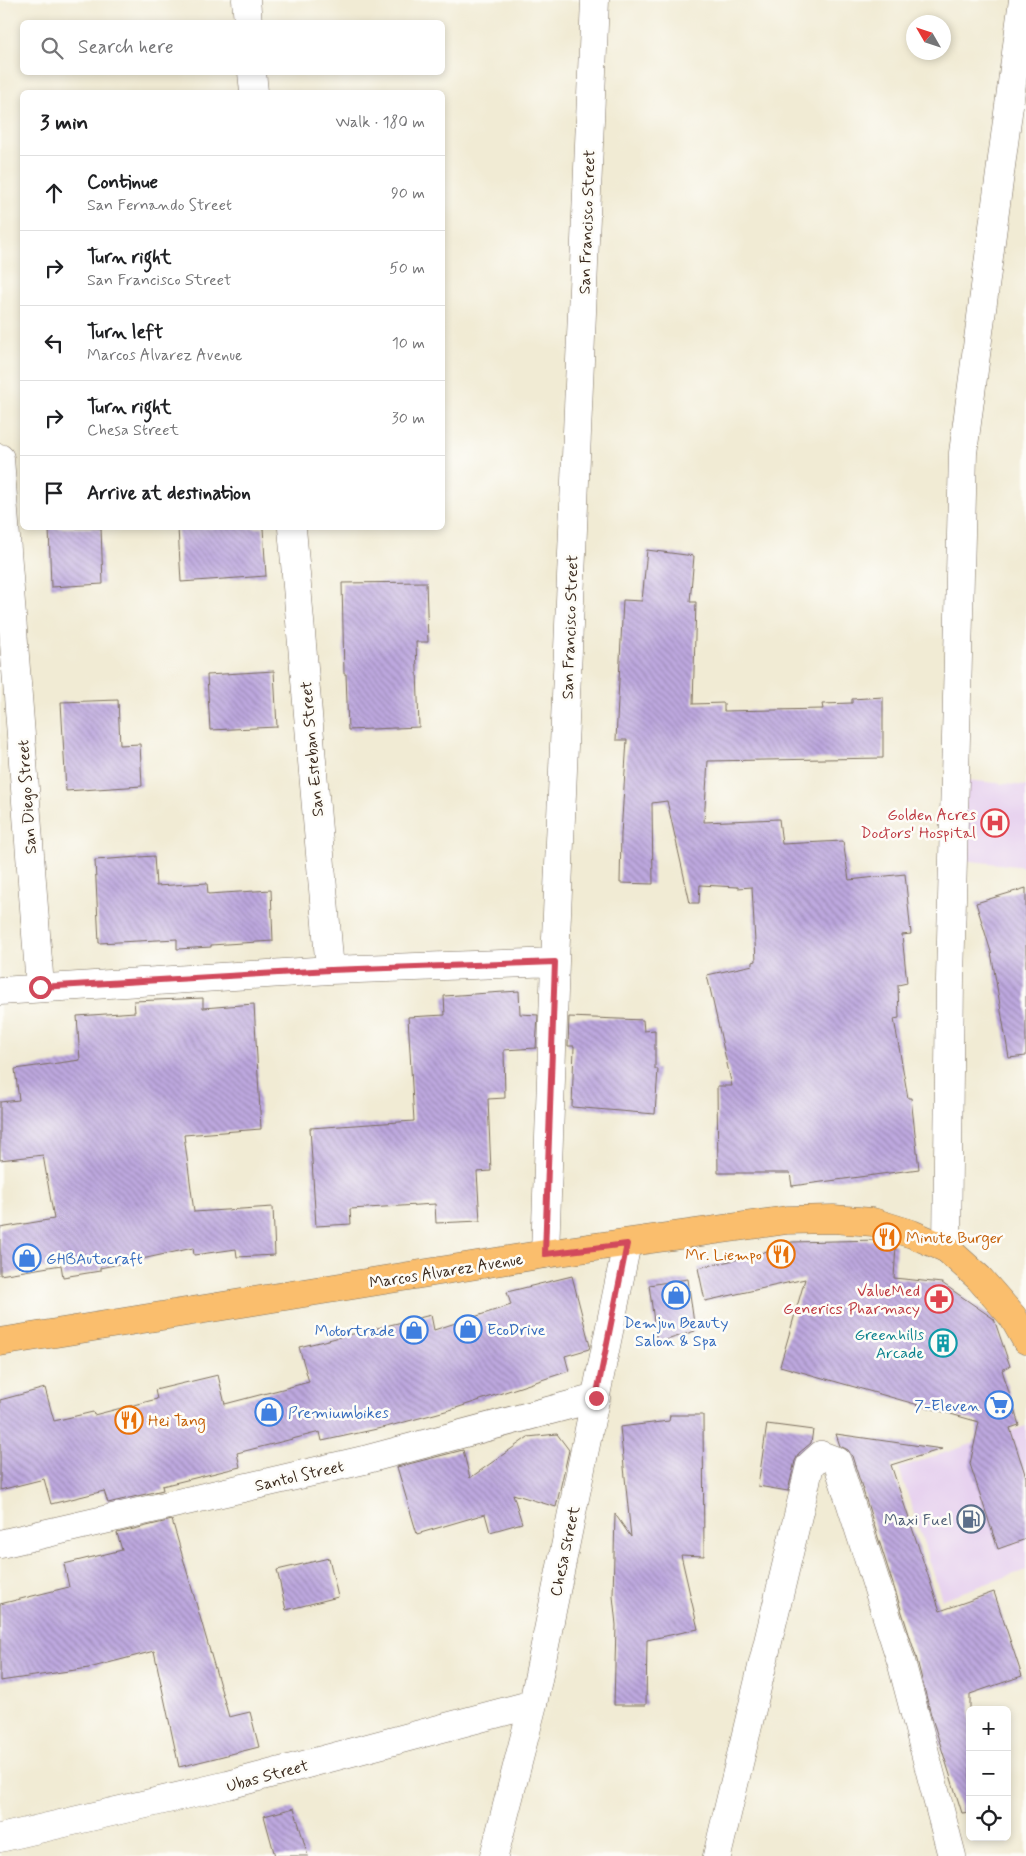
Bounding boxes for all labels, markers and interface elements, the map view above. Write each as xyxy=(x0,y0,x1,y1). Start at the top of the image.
north arrow xyxy=(906,15,951,60)
search box xyxy=(20,20,445,75)
icon: search xyxy=(38,34,66,62)
text: Search here xyxy=(78,35,174,60)
text: 3 min xyxy=(40,109,88,137)
text: Walk · 180 m xyxy=(336,112,425,133)
street label: San Francisco Street xyxy=(574,149,601,295)
text: Continue xyxy=(87,170,158,195)
icon: ahead xyxy=(40,179,68,207)
text: 90 m xyxy=(391,183,425,204)
text: San Fernando Street xyxy=(87,195,232,216)
text: Turn right xyxy=(87,245,171,270)
icon: right xyxy=(40,254,68,282)
text: 50 m xyxy=(389,258,425,279)
text: San Francisco Street xyxy=(87,270,232,291)
text: Turn left xyxy=(87,320,163,345)
icon: left xyxy=(40,329,68,357)
text: 10 m xyxy=(392,333,425,354)
text: Marcos Alvarez Avenue xyxy=(87,345,243,366)
text: Turn right xyxy=(87,395,171,420)
icon: right xyxy=(40,404,68,432)
text: 30 m xyxy=(392,408,425,429)
text: Chesa Street xyxy=(87,420,179,441)
icon: arrive xyxy=(40,479,68,507)
text: Arrive at destination xyxy=(87,481,251,506)
street label: San Francisco Street xyxy=(557,554,584,700)
street label: San Esteban Street xyxy=(296,680,329,818)
street label: San Diego Street xyxy=(13,739,42,855)
place label: Golden Acres Doctors' Hospital xyxy=(861,805,976,844)
hospital icon: Golden Acres Doctors' Hospital xyxy=(980,808,1010,838)
route start xyxy=(29,976,52,999)
restaurant icon: Minute Burger xyxy=(872,1222,902,1252)
place label: Minute Burger xyxy=(906,1228,1004,1250)
restaurant icon: Mr. Liempo xyxy=(766,1239,796,1269)
shop icon: GHBAutocraft xyxy=(12,1243,42,1273)
place label: Mr. Liempo xyxy=(685,1245,762,1266)
place label: GHBAutocraft xyxy=(46,1249,143,1270)
street label: Marcos Alvarez Avenue xyxy=(368,1249,525,1294)
shop icon: Demjun Beauty Salon & Spa xyxy=(661,1280,691,1310)
place label: ValueMed Generics Pharmacy xyxy=(783,1281,920,1320)
pharmacy icon: ValueMed Generics Pharmacy xyxy=(924,1284,954,1314)
place label: Demjun Beauty Salon & Spa xyxy=(624,1313,728,1352)
shop icon: EcoDrive xyxy=(453,1314,483,1344)
shop icon: Motortrade xyxy=(399,1315,429,1345)
place label: EcoDrive xyxy=(487,1320,546,1341)
place label: Motortrade xyxy=(315,1321,395,1342)
place label: Greenhills Arcade xyxy=(854,1325,924,1364)
building icon: Greenhills Arcade xyxy=(928,1328,958,1358)
route end xyxy=(585,1387,608,1410)
supermarket icon: 7-Eleven xyxy=(984,1390,1014,1420)
place label: 7-Eleven xyxy=(914,1396,980,1417)
shop icon: Premiumbikes xyxy=(254,1397,284,1427)
place label: Premiumbikes xyxy=(288,1403,389,1424)
restaurant icon: Hei Tang xyxy=(114,1405,144,1435)
place label: Hei Tang xyxy=(148,1411,206,1433)
street label: Santol Street xyxy=(253,1456,346,1497)
street label: Chesa Street xyxy=(546,1504,585,1598)
fuel station icon: Maxi Fuel xyxy=(956,1504,986,1534)
place label: Maxi Fuel xyxy=(884,1510,952,1531)
map controls xyxy=(966,1706,1011,1841)
button: + xyxy=(966,1706,1011,1751)
button: − xyxy=(966,1751,1011,1796)
street label: Ubas Street xyxy=(224,1755,311,1797)
button: locate xyxy=(966,1796,1011,1841)

